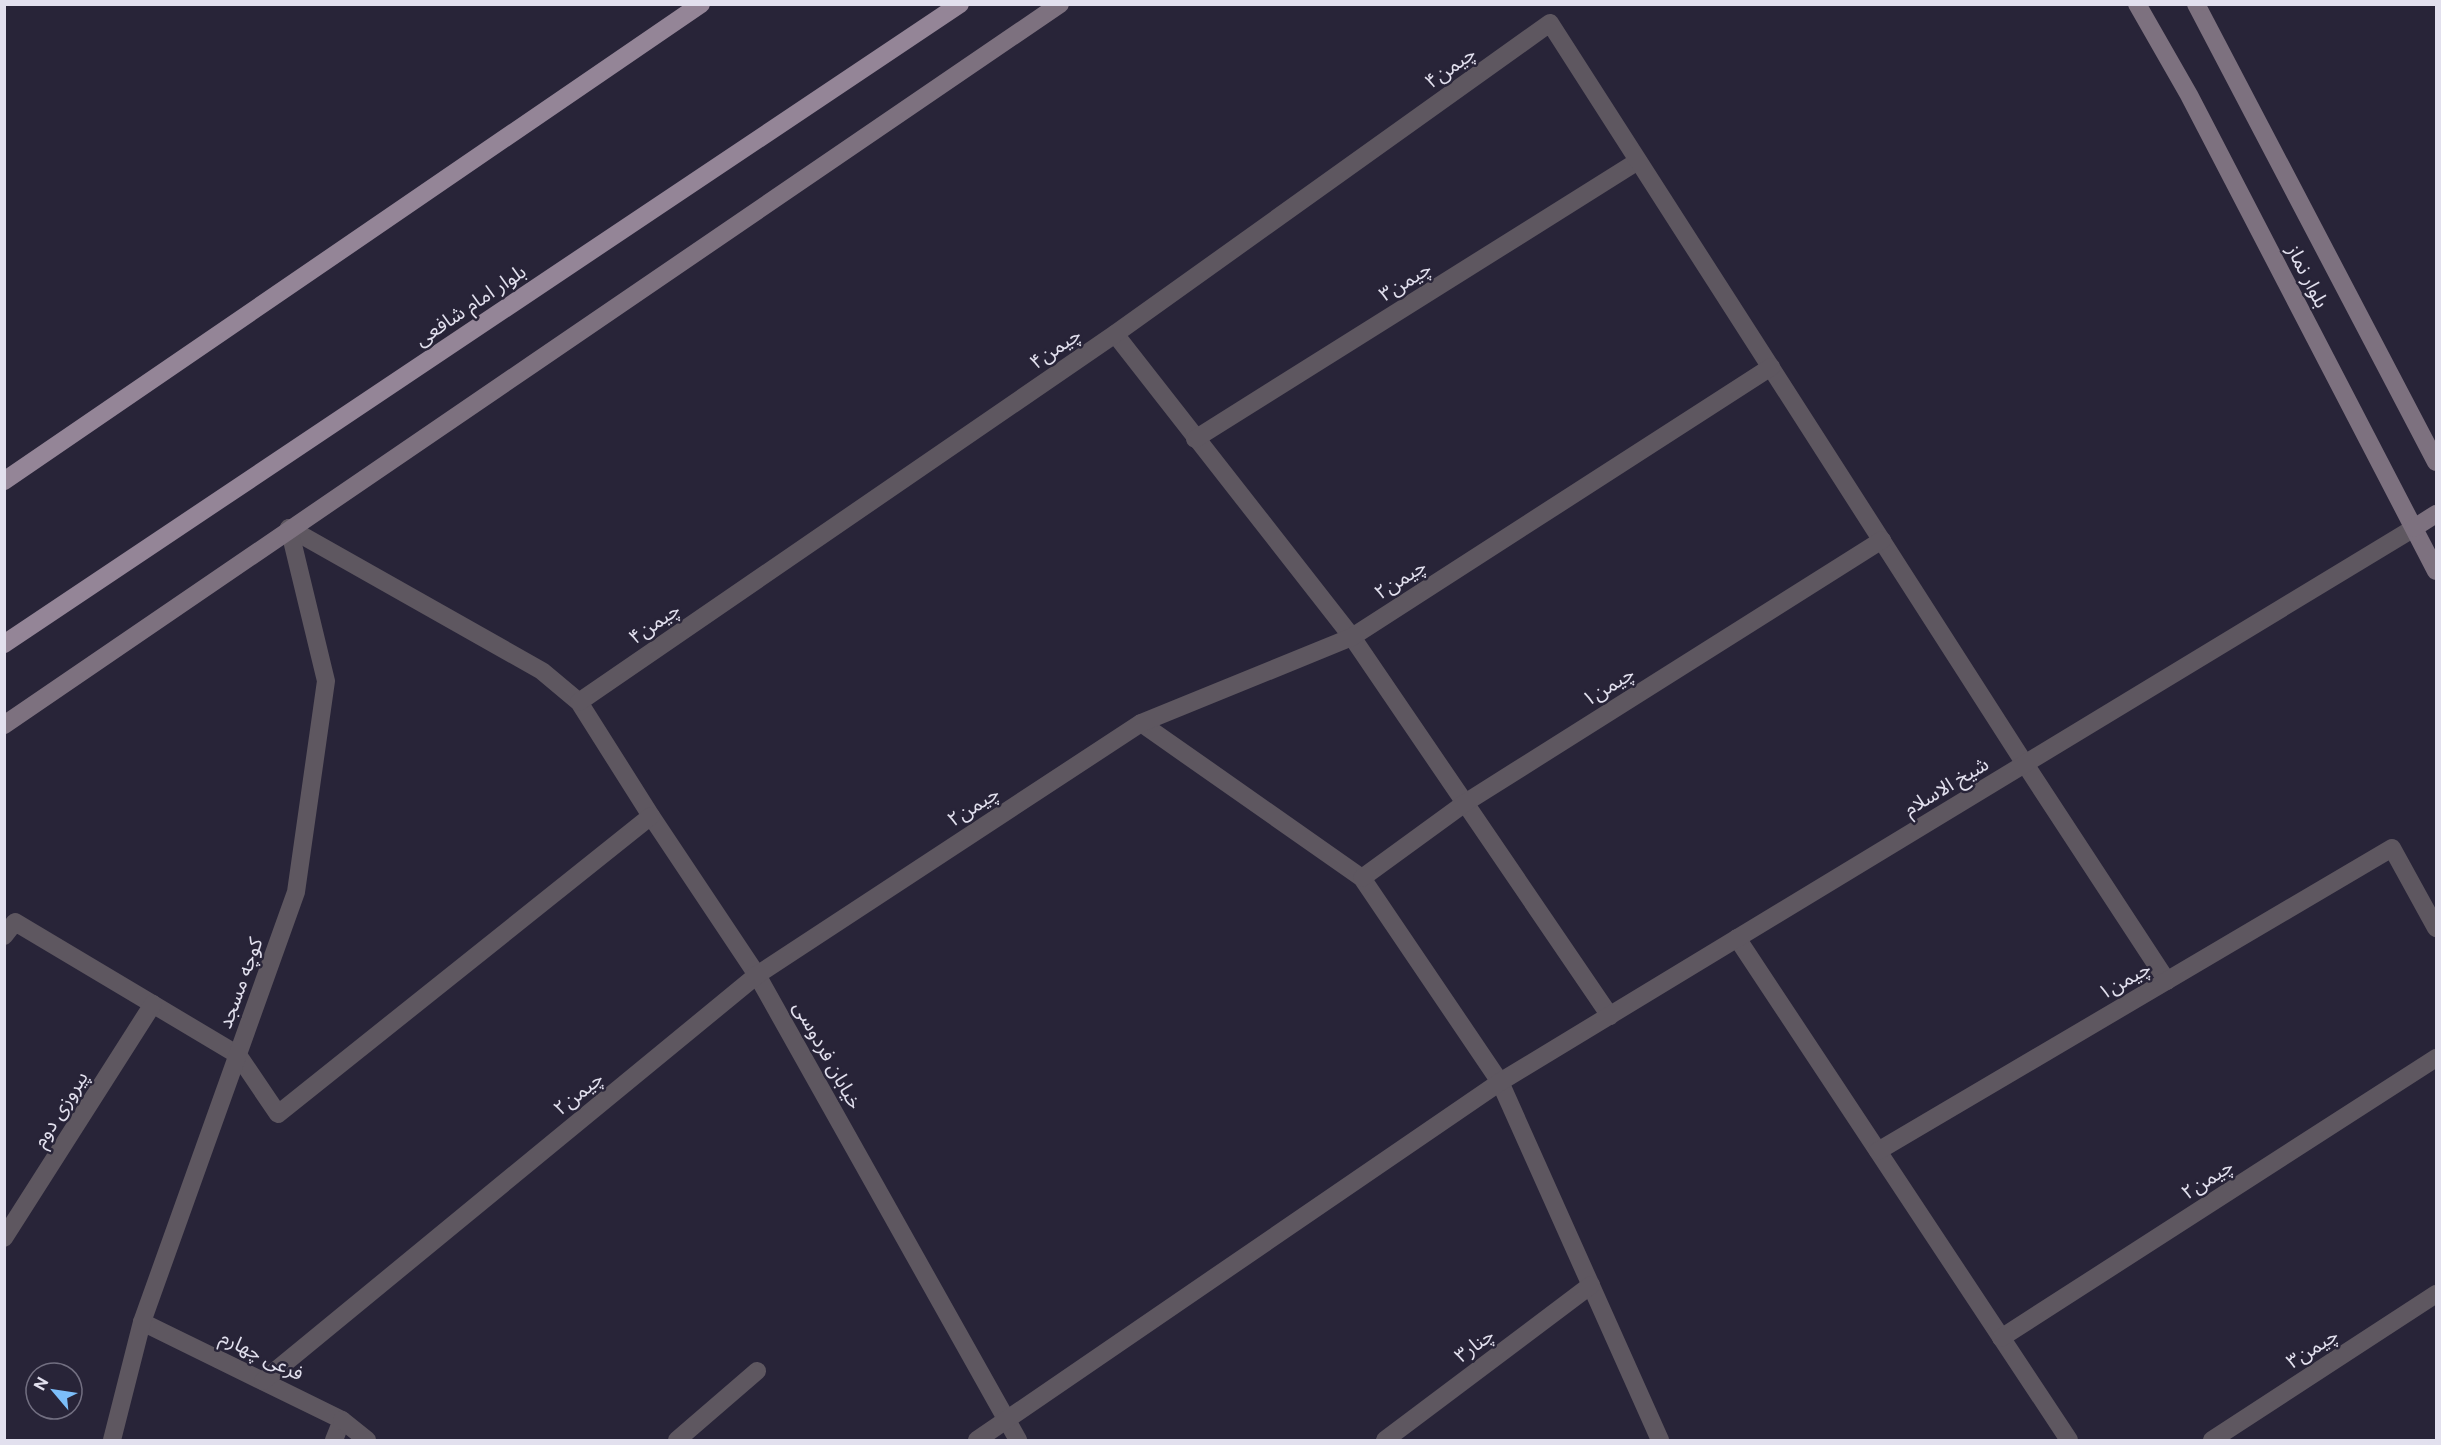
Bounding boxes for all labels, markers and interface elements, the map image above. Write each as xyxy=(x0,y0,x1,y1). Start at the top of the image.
street label: چیمن۴ xyxy=(1420,41,1481,94)
street label: بلوار نماز xyxy=(2281,239,2334,312)
street label: چیمن۳ xyxy=(1375,256,1436,307)
street label: بلوار امام شافعی xyxy=(410,259,532,353)
street label: چیمن۴ xyxy=(1025,322,1086,375)
street label: چیمن۲ xyxy=(1370,553,1431,605)
street label: چیمن۴ xyxy=(624,597,685,650)
street label: چیمن۱ xyxy=(1578,661,1639,712)
street label: شیخ الاسلام xyxy=(1899,751,1994,823)
street label: چیمن۲ xyxy=(943,780,1004,832)
street label: کوچه مسجد xyxy=(212,934,269,1032)
street label: چیمن۱ xyxy=(2093,955,2155,1006)
street label: خیابان فردوسی xyxy=(788,997,868,1113)
street label: پیروزی دوم xyxy=(27,1066,95,1153)
street label: چیمن۲ xyxy=(548,1066,608,1121)
street label: چیمن۲ xyxy=(2177,1153,2238,1205)
street label: چنار۳ xyxy=(1450,1322,1499,1368)
street label: چیمن۳ xyxy=(2282,1322,2343,1374)
street label: فرعی چهارم xyxy=(215,1324,308,1388)
north arrow xyxy=(24,1361,84,1421)
text: N xyxy=(30,1374,53,1394)

